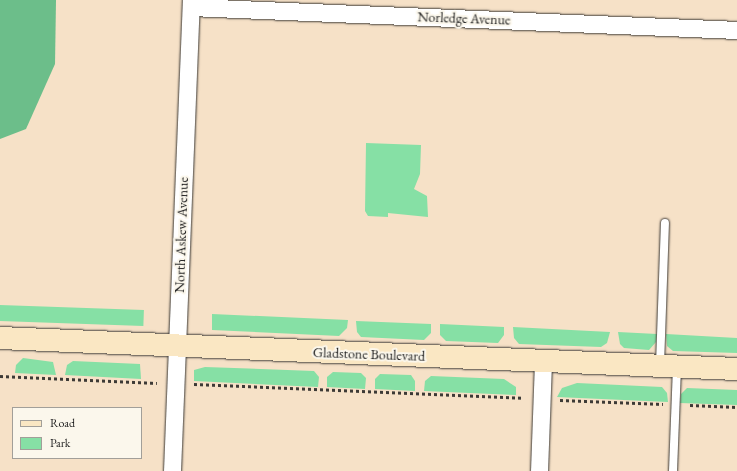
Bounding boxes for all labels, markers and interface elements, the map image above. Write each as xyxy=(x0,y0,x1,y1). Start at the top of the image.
street label: Norledge Avenue xyxy=(417,8,511,28)
street label: North Askew Avenue xyxy=(171,177,191,293)
street label: Gladstone Boulevard xyxy=(313,344,425,364)
legend xyxy=(12,407,142,459)
text: Road xyxy=(50,415,75,431)
text: Park xyxy=(50,435,70,451)

